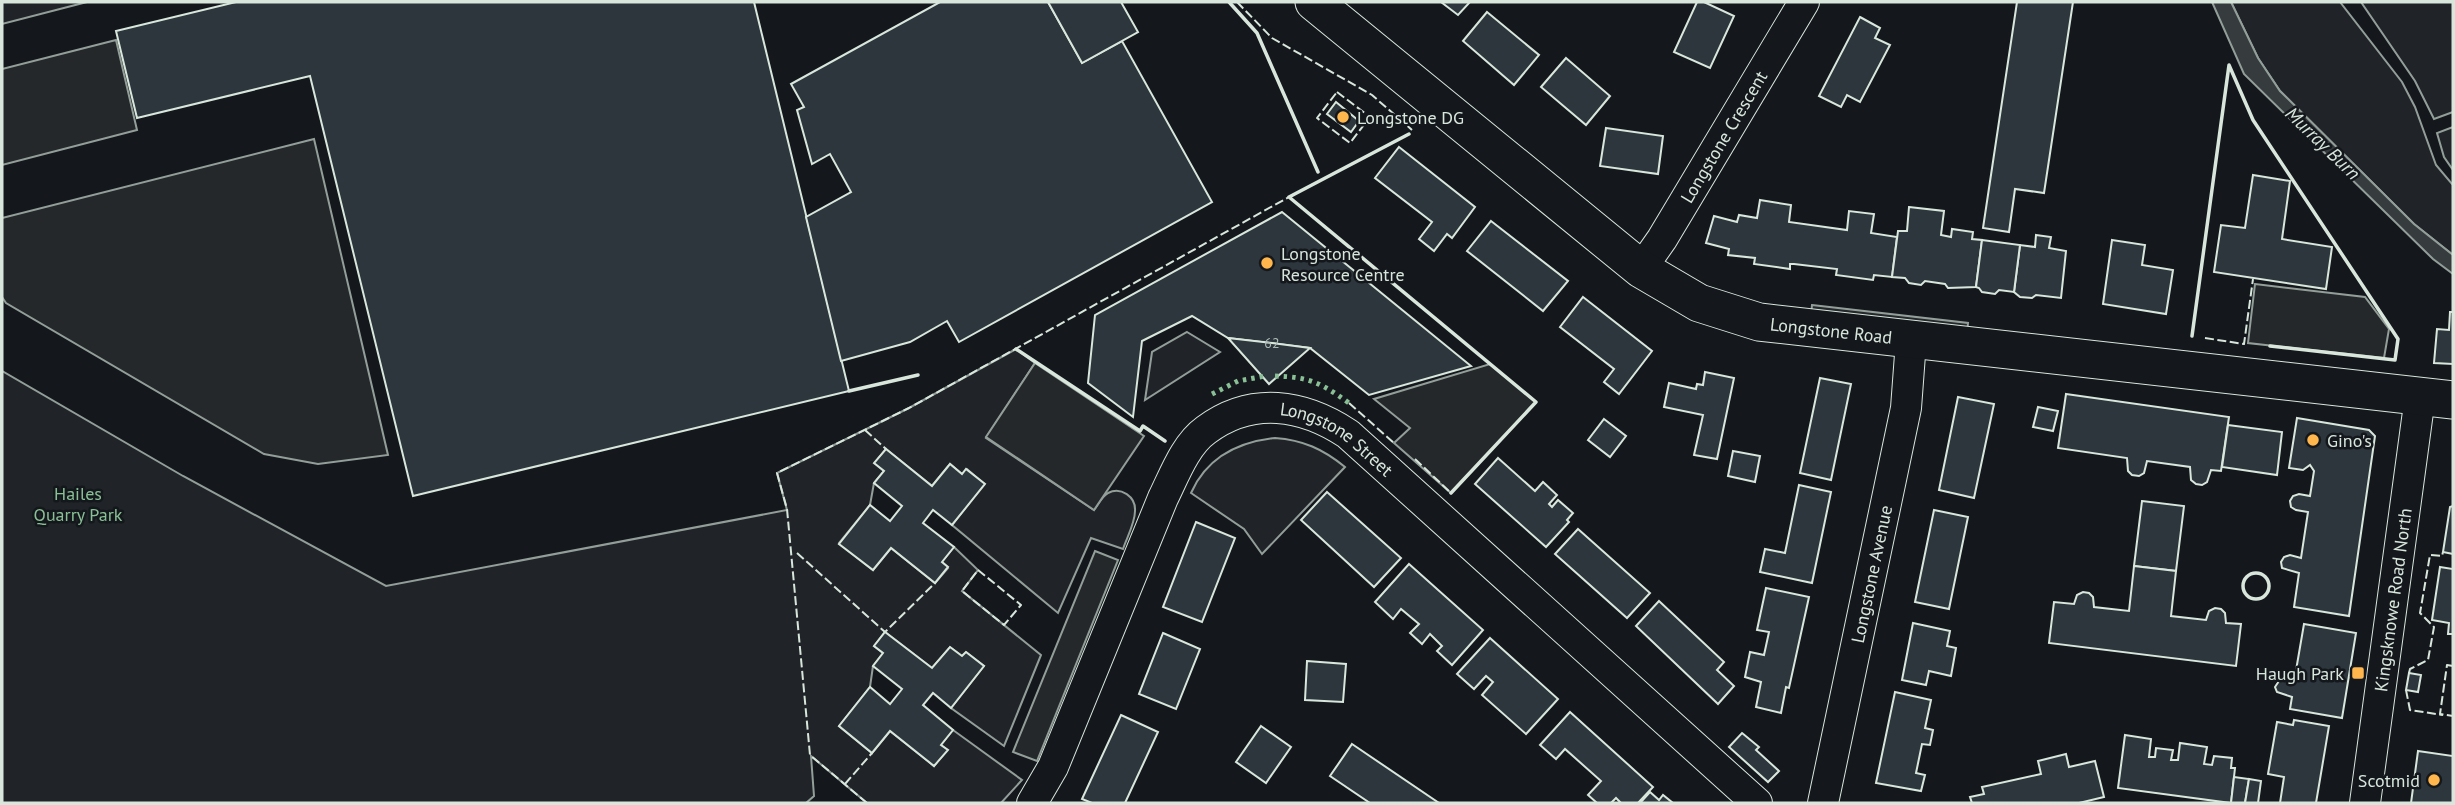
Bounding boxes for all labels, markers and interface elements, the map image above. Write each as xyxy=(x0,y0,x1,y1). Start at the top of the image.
street label: Longstone Crescent xyxy=(1675,66,1772,207)
water label: Murray Burn xyxy=(2280,101,2366,185)
place label: Longstone DG xyxy=(1357,106,1464,129)
marker: Longstone DG xyxy=(1335,109,1351,125)
place label: Longstone Resource Centre xyxy=(1281,242,1405,286)
marker: Longstone Resource Centre xyxy=(1259,255,1275,271)
street label: Longstone Road xyxy=(1769,312,1893,348)
house number: 62 xyxy=(1264,334,1280,352)
street label: Longstone Street xyxy=(1279,397,1398,481)
place label: Gino's xyxy=(2327,429,2372,452)
marker: Gino's xyxy=(2305,432,2321,448)
park label: Hailes Quarry Park xyxy=(34,482,123,526)
street label: Longstone Avenue xyxy=(1845,503,1897,645)
street label: Kingsknowe Road North xyxy=(2369,507,2416,693)
place label: Haugh Park xyxy=(2256,662,2344,685)
marker: Haugh Park xyxy=(2350,665,2366,681)
place label: Scotmid xyxy=(2358,769,2420,792)
marker: Scotmid xyxy=(2426,772,2442,788)

